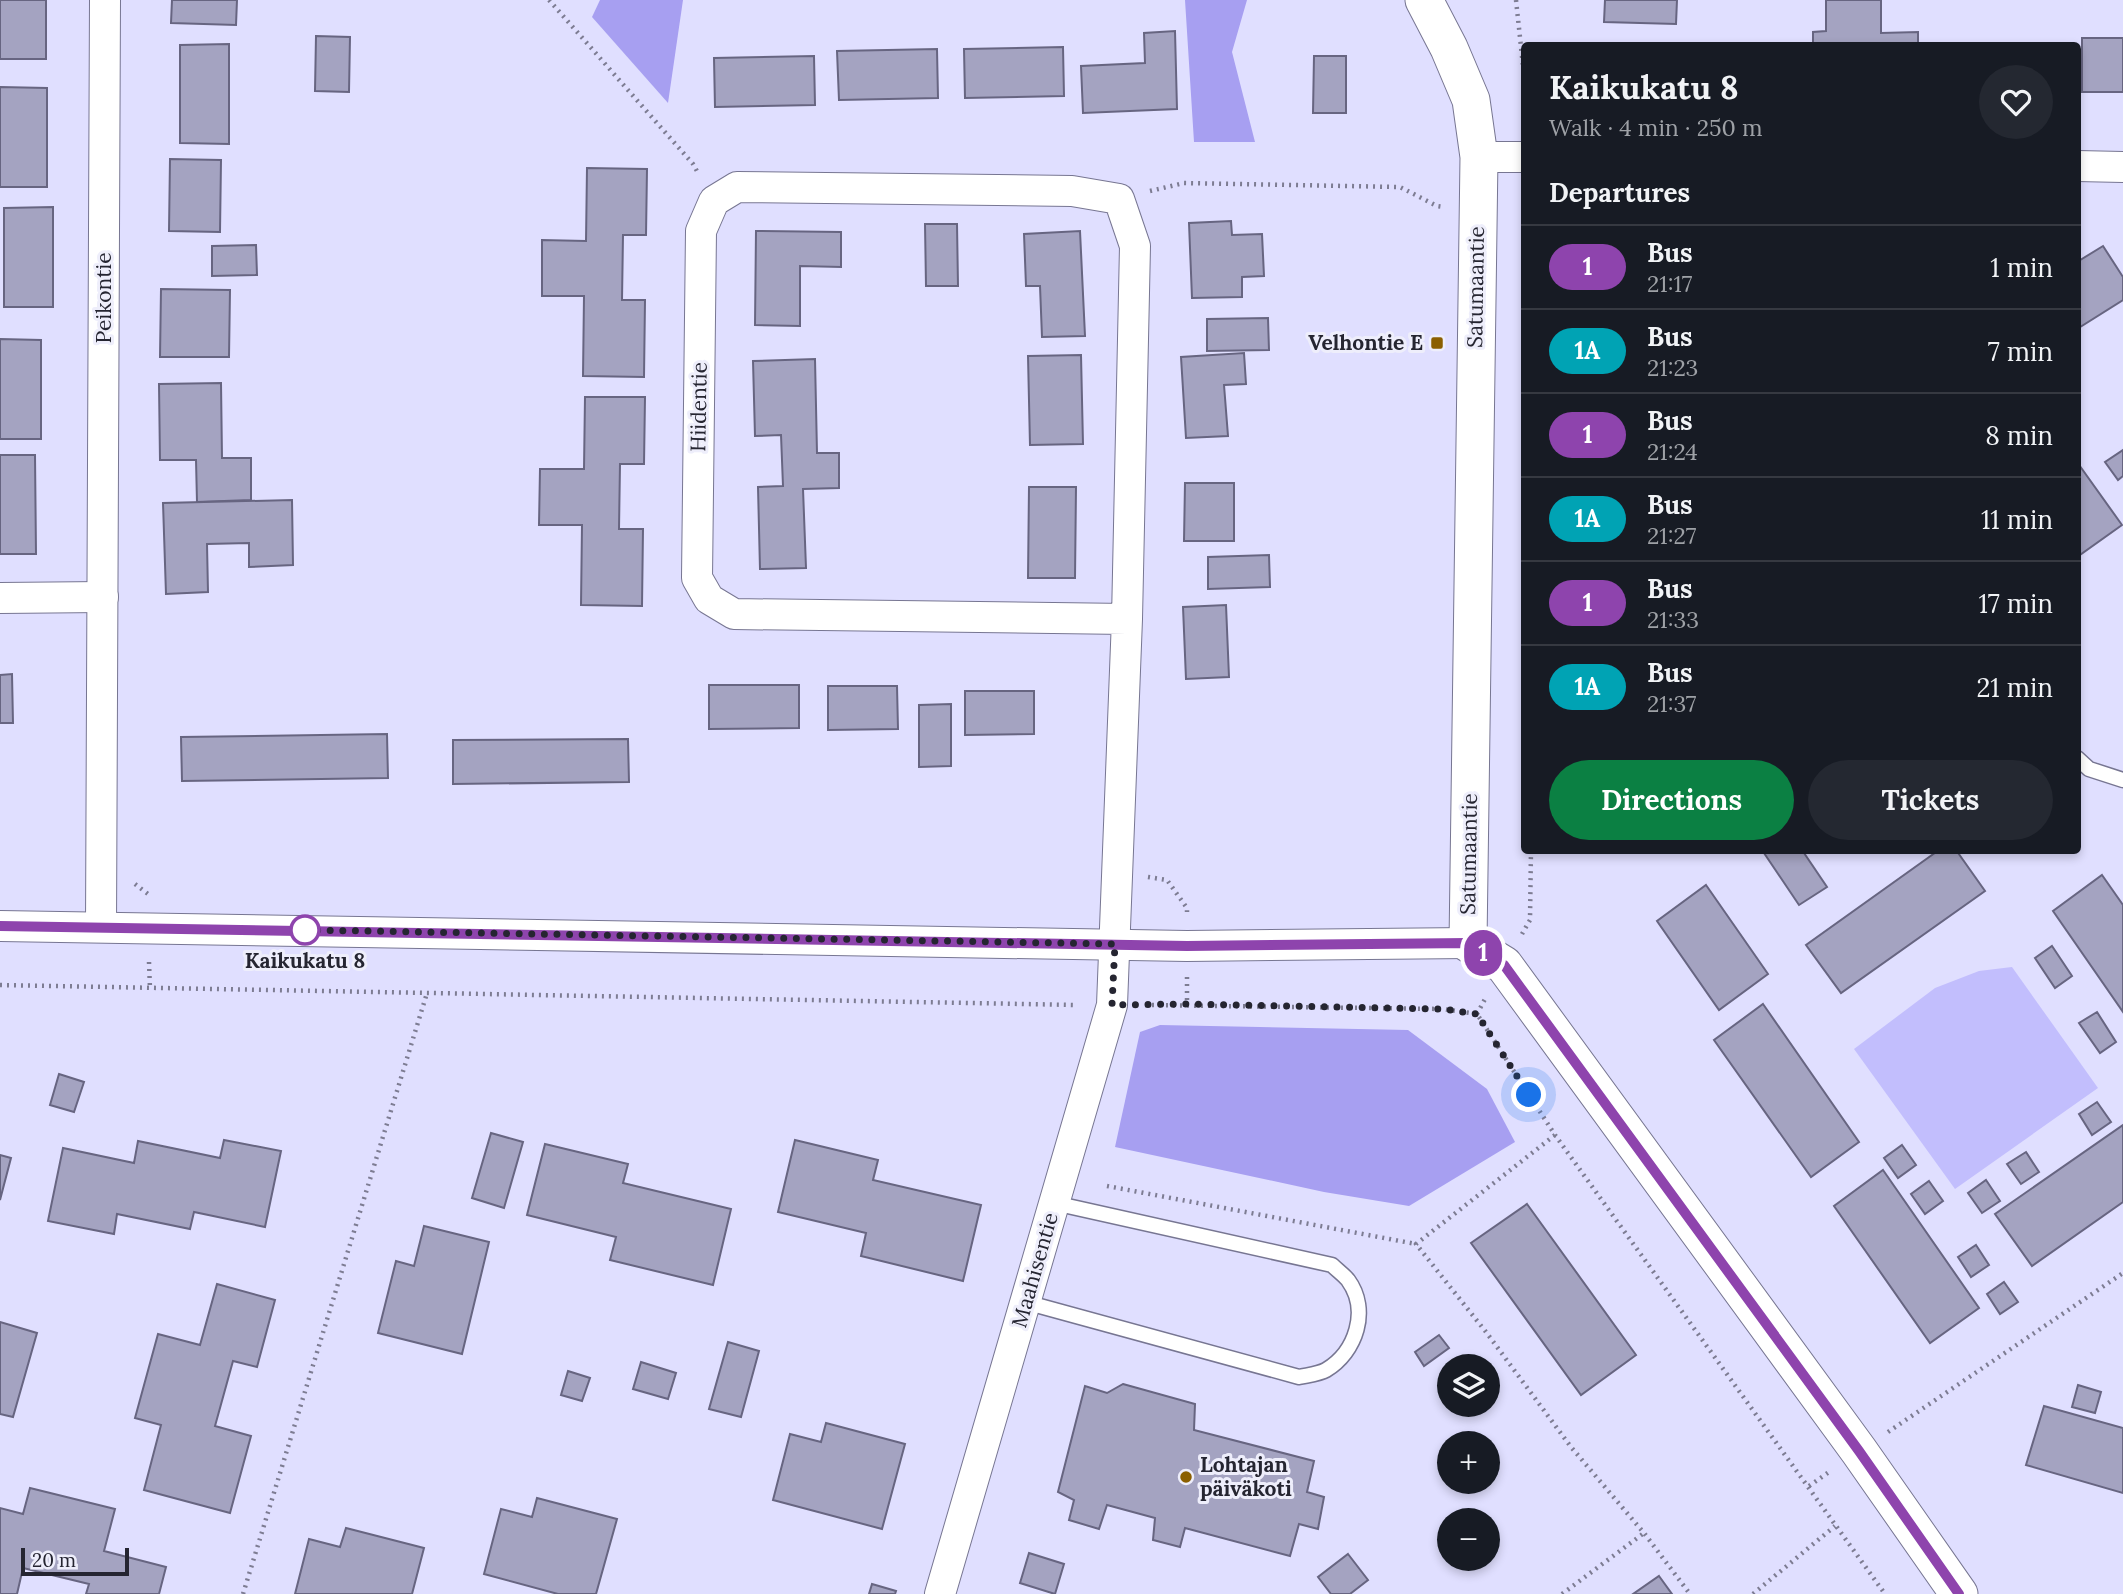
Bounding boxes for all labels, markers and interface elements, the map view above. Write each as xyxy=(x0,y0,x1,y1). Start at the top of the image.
button: heart xyxy=(1979,65,2053,139)
text: Kaikukatu 8 xyxy=(1549,66,1739,108)
text: Walk · 4 min · 250 m xyxy=(1549,113,1762,142)
text: Departures xyxy=(1549,176,1690,209)
street label: Satumaantie xyxy=(1461,226,1490,348)
text: Bus xyxy=(1647,236,1693,269)
text: 1 xyxy=(1583,251,1592,282)
text: 1 min xyxy=(1990,251,2053,284)
street label: Peikontie xyxy=(90,252,117,344)
text: 21:17 xyxy=(1647,269,1692,298)
text: Bus xyxy=(1647,320,1693,353)
place label: Velhontie E xyxy=(1308,329,1423,356)
marker: Velhontie E xyxy=(1429,335,1445,351)
text: 1A xyxy=(1575,335,1600,366)
text: 7 min xyxy=(1988,335,2053,368)
text: 21:23 xyxy=(1647,353,1698,382)
street label: Hiidentie xyxy=(684,362,713,452)
text: Bus xyxy=(1647,404,1693,437)
text: 1 xyxy=(1583,419,1592,450)
text: 8 min xyxy=(1985,419,2053,452)
text: 21:24 xyxy=(1647,437,1698,466)
text: Bus xyxy=(1647,488,1693,521)
text: 1A xyxy=(1575,503,1600,534)
text: 11 min xyxy=(1981,503,2053,536)
text: 21:27 xyxy=(1647,521,1696,550)
text: Bus xyxy=(1647,572,1693,605)
text: 1 xyxy=(1583,587,1592,618)
text: 17 min xyxy=(1978,587,2053,620)
text: 21:33 xyxy=(1647,605,1699,634)
text: Bus xyxy=(1647,656,1693,689)
text: 1A xyxy=(1575,671,1600,702)
text: 21 min xyxy=(1976,671,2053,704)
text: 21:37 xyxy=(1647,689,1696,718)
button: Directions xyxy=(1549,760,1794,840)
button: Tickets xyxy=(1808,760,2053,840)
street label: Satumaantie xyxy=(1454,793,1483,915)
marker: Kaikukatu 8 xyxy=(290,915,320,945)
line badge: 1 xyxy=(1460,930,1506,976)
text: 1 xyxy=(1478,937,1488,968)
place label: Kaikukatu 8 xyxy=(245,947,365,974)
your location xyxy=(1511,1077,1546,1112)
street label: Maahisentie xyxy=(1005,1209,1064,1331)
map controls xyxy=(1437,1354,1500,1571)
button: layers xyxy=(1437,1354,1500,1417)
button: + xyxy=(1437,1431,1500,1494)
place label: Lohtajan päiväkoti xyxy=(1200,1451,1292,1502)
marker: Lohtajan päiväkoti xyxy=(1178,1469,1194,1485)
button: − xyxy=(1437,1508,1500,1571)
scale bar xyxy=(21,1545,130,1577)
text: 20 m xyxy=(32,1548,76,1572)

